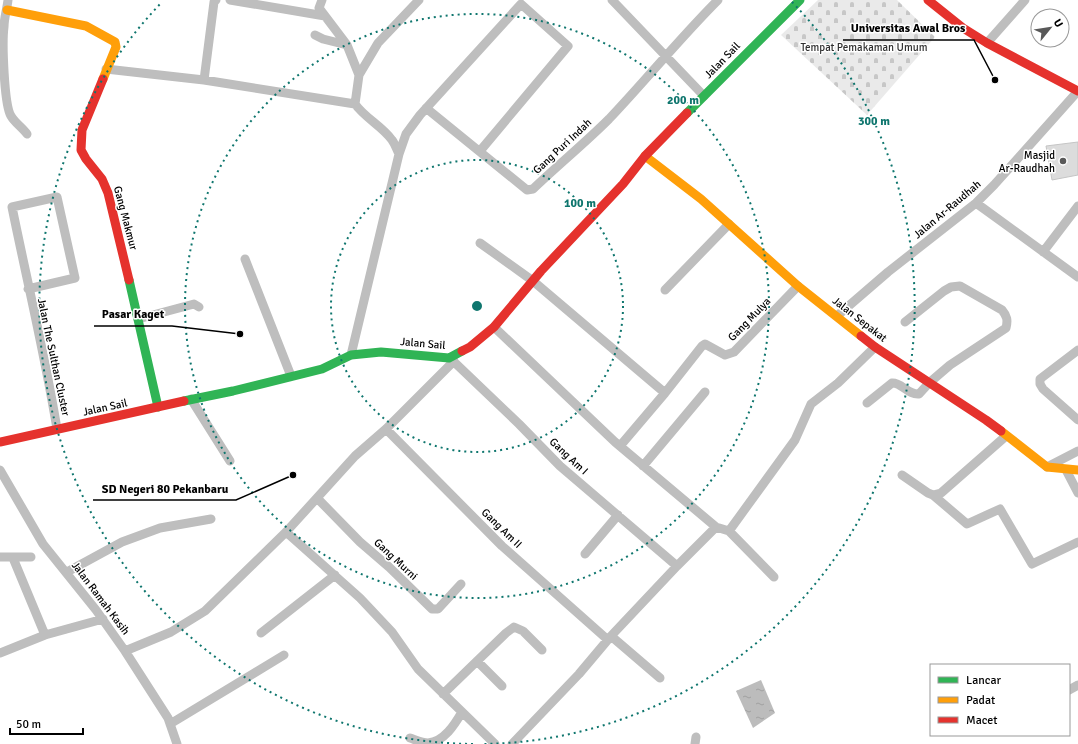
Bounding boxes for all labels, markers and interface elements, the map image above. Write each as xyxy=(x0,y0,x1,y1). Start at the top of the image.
north arrow xyxy=(1030,8,1070,48)
callout: Universitas Awal Bros xyxy=(843,16,974,40)
text: U xyxy=(1051,17,1066,30)
text: Universitas Awal Bros xyxy=(851,21,966,36)
street label: Jalan Sail xyxy=(702,40,743,81)
park label: Tempat Pemakaman Umum xyxy=(801,41,928,54)
text: 200 m xyxy=(667,93,699,108)
text: 300 m xyxy=(858,114,890,129)
street label: Gang Puri Indah xyxy=(530,116,594,177)
place label: Masjid Ar-Raudhah xyxy=(999,149,1055,175)
marker: Masjid Ar-Raudhah xyxy=(1058,156,1068,166)
street label: Jalan Ar-Raudhah xyxy=(911,178,984,241)
street label: Gang Makmur xyxy=(111,185,140,252)
text: 100 m xyxy=(564,196,596,211)
street label: Jalan Sepakat xyxy=(830,294,890,345)
street label: Gang Mulya xyxy=(725,295,774,344)
street label: Jalan The Sulthan Cluster xyxy=(35,297,72,417)
centre of rings xyxy=(470,299,484,313)
callout: Pasar Kaget xyxy=(94,302,172,326)
text: Pasar Kaget xyxy=(102,307,165,322)
street label: Jalan Sail xyxy=(400,335,446,352)
street label: Jalan Sail xyxy=(82,396,129,419)
street label: Gang Am I xyxy=(547,435,591,477)
callout: SD Negeri 80 Pekanbaru xyxy=(93,476,236,500)
text: SD Negeri 80 Pekanbaru xyxy=(102,482,229,497)
street label: Gang Am II xyxy=(479,506,525,551)
street label: Gang Murni xyxy=(371,536,420,583)
street label: Jalan Ramah Kasih xyxy=(69,559,132,637)
legend xyxy=(930,664,1070,736)
text: Lancar xyxy=(966,673,1002,688)
text: Padat xyxy=(966,693,995,708)
scale bar xyxy=(10,710,83,736)
text: Macet xyxy=(966,713,998,728)
text: 50 m xyxy=(16,717,41,732)

